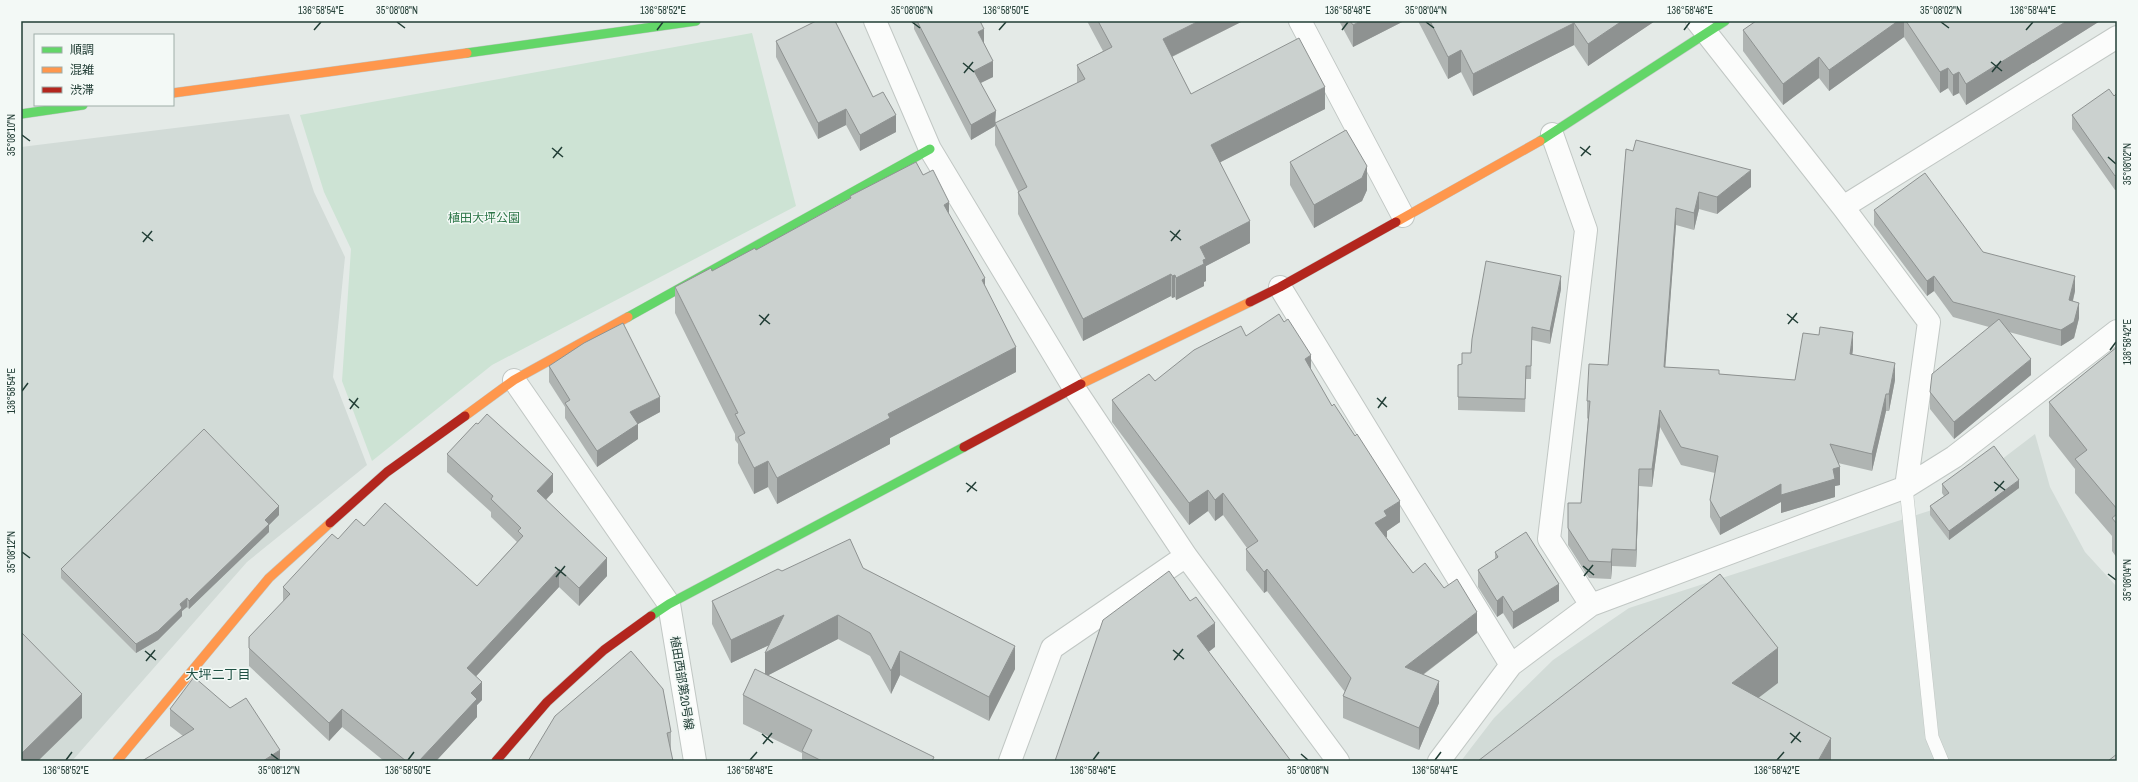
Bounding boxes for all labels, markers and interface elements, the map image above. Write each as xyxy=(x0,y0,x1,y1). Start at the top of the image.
text: 136°58'54"E xyxy=(298,4,344,17)
text: 35°08'08"N xyxy=(376,4,418,17)
text: 136°58'52"E xyxy=(640,4,686,17)
text: 35°08'06"N xyxy=(891,4,933,17)
text: 136°58'50"E xyxy=(983,4,1029,17)
text: 136°58'48"E xyxy=(1325,4,1371,17)
text: 35°08'04"N xyxy=(1405,4,1447,17)
text: 136°58'46"E xyxy=(1667,4,1713,17)
text: 35°08'02"N xyxy=(1920,4,1962,17)
text: 136°58'44"E xyxy=(2010,4,2056,17)
legend xyxy=(34,34,174,106)
text: 順調 xyxy=(70,42,94,58)
text: 混雑 xyxy=(70,62,94,78)
text: 渋滞 xyxy=(70,82,94,98)
text: 35°08'10"N xyxy=(5,114,18,156)
text: 35°08'02"N xyxy=(2121,143,2134,185)
park label: 植田大坪公園 xyxy=(448,210,520,226)
text: 136°58'42"E xyxy=(2121,319,2134,365)
text: 136°58'54"E xyxy=(5,368,18,414)
text: 35°08'12"N xyxy=(5,531,18,573)
text: 35°08'04"N xyxy=(2121,559,2134,601)
street label: 植田西部第20号線 xyxy=(667,635,697,731)
district label: 大坪二丁目 xyxy=(185,666,251,683)
text: 136°58'52"E xyxy=(43,764,89,777)
text: 35°08'12"N xyxy=(258,764,300,777)
text: 136°58'50"E xyxy=(385,764,431,777)
text: 136°58'48"E xyxy=(727,764,773,777)
text: 136°58'46"E xyxy=(1070,764,1116,777)
text: 35°08'08"N xyxy=(1287,764,1329,777)
text: 136°58'44"E xyxy=(1412,764,1458,777)
text: 136°58'42"E xyxy=(1754,764,1800,777)

